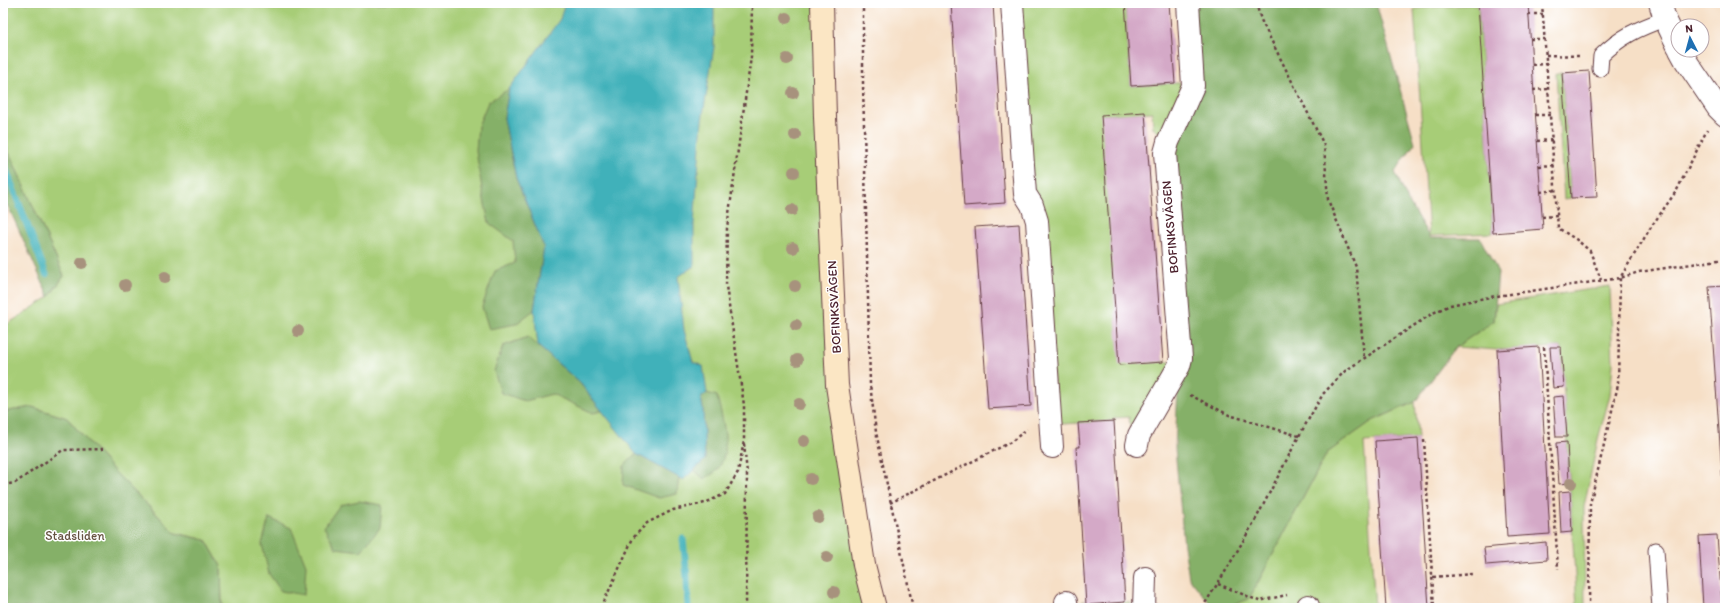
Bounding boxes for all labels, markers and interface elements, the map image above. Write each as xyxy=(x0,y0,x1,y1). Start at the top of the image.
north arrow xyxy=(1670,18,1710,58)
text: N xyxy=(1685,22,1693,35)
street label: BOFINKSVÄGEN xyxy=(1158,180,1182,274)
street label: BOFINKSVÄGEN xyxy=(824,260,844,354)
park label: Stadsliden xyxy=(45,528,105,543)

